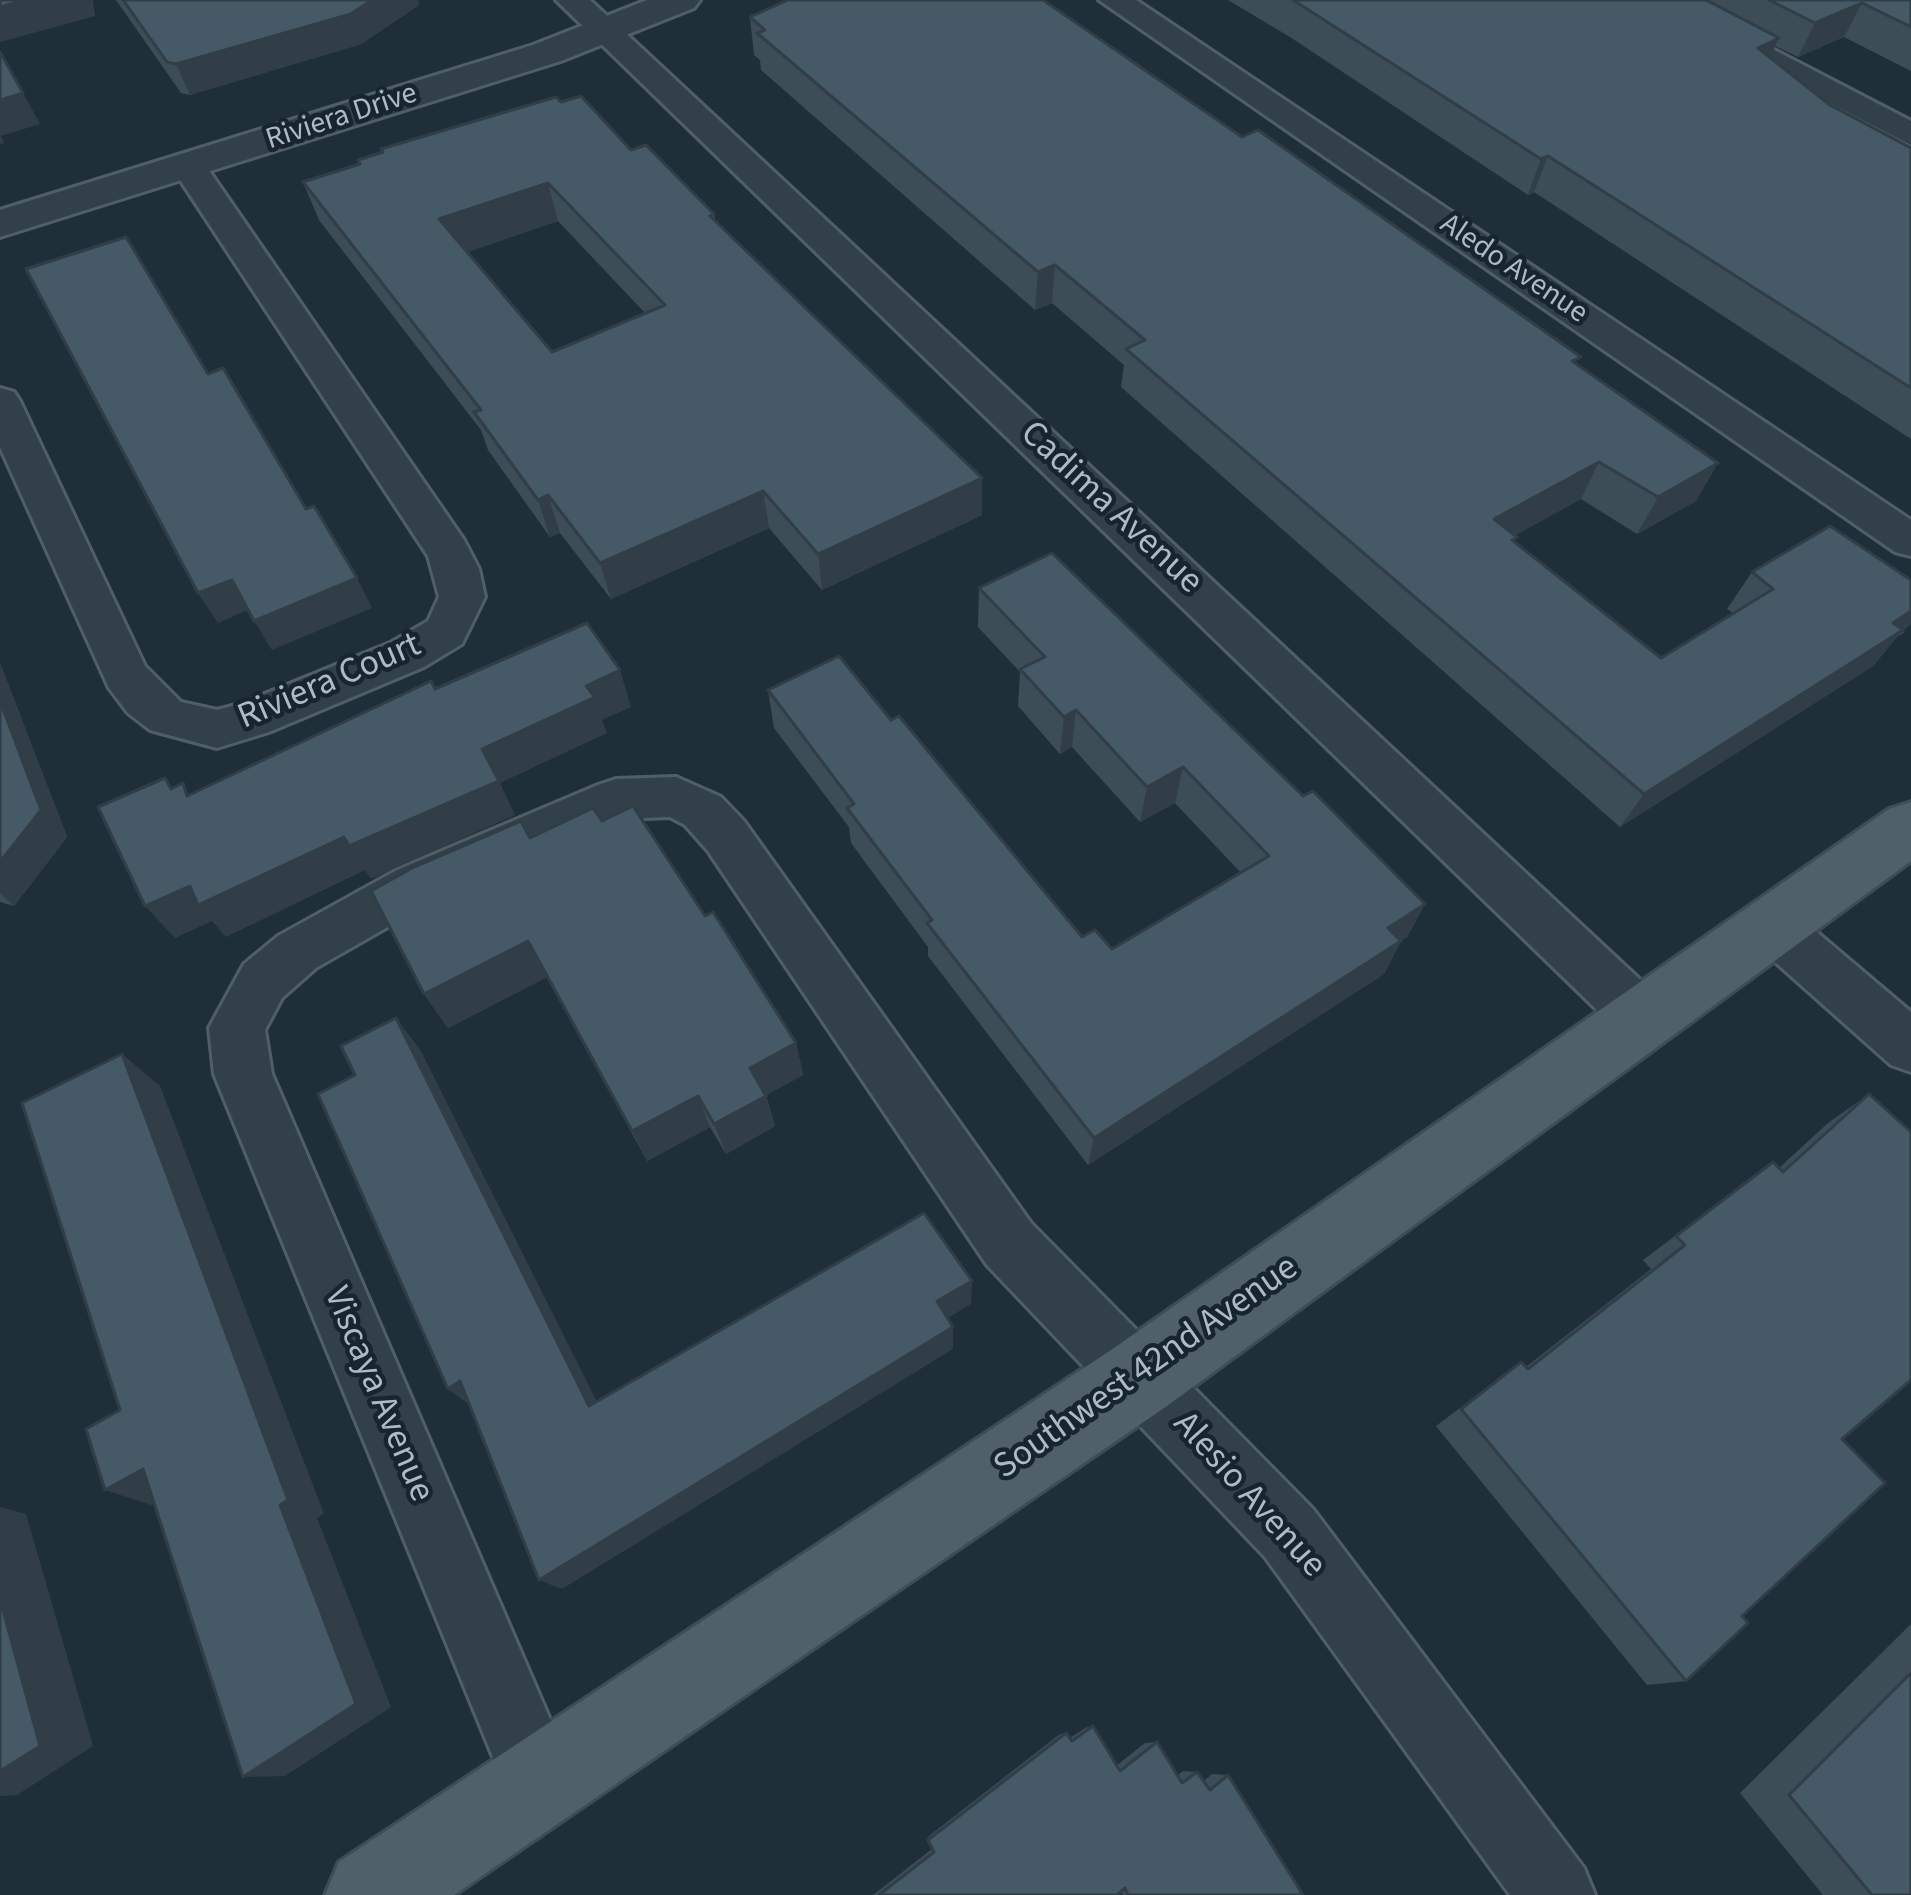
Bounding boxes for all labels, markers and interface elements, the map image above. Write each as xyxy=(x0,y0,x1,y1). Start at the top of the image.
street label: Riviera Drive xyxy=(262,77,422,159)
street label: Aledo Avenue xyxy=(1432,207,1594,333)
street label: Cadima Avenue xyxy=(1010,414,1210,604)
street label: Riviera Court xyxy=(232,625,428,741)
street label: Southwest 42nd Avenue xyxy=(987,1248,1307,1490)
street label: Viscaya Avenue xyxy=(312,1281,442,1509)
street label: Alesio Avenue xyxy=(1162,1404,1334,1588)

